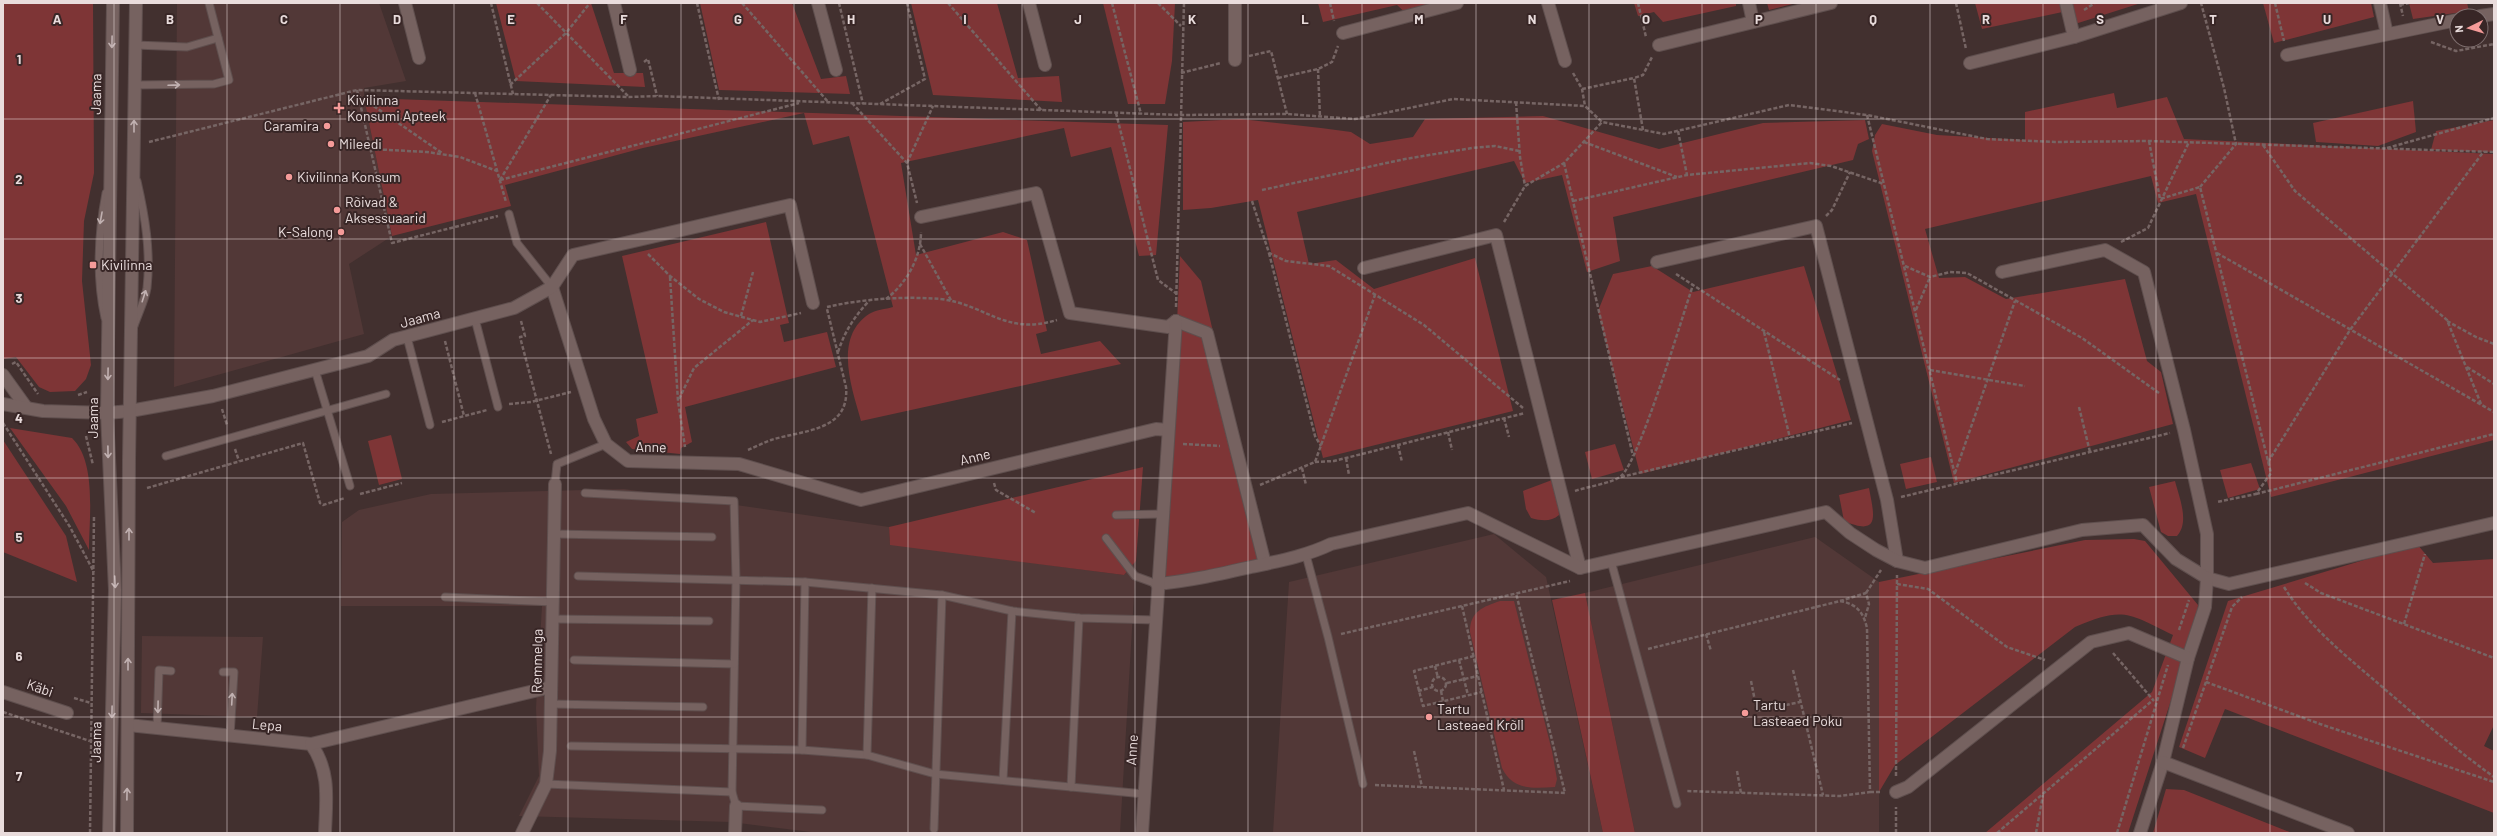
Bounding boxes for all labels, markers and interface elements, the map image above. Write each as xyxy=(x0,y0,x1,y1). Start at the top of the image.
north arrow xyxy=(2449,8,2489,48)
text: A xyxy=(53,11,62,27)
text: B xyxy=(166,11,174,27)
text: C xyxy=(280,11,288,27)
text: D xyxy=(393,11,401,27)
text: E xyxy=(507,11,515,27)
text: F xyxy=(620,11,628,27)
text: G xyxy=(734,11,742,27)
text: H xyxy=(847,11,855,27)
text: I xyxy=(963,11,967,27)
text: J xyxy=(1074,11,1082,27)
text: K xyxy=(1188,11,1196,27)
text: L xyxy=(1301,11,1309,27)
text: M xyxy=(1414,11,1424,27)
text: N xyxy=(1528,11,1536,27)
text: O xyxy=(1642,11,1650,27)
text: P xyxy=(1755,11,1763,27)
text: Q xyxy=(1869,11,1877,27)
text: R xyxy=(1982,11,1990,27)
text: S xyxy=(2096,11,2104,27)
text: T xyxy=(2209,11,2217,27)
text: U xyxy=(2323,11,2331,27)
text: V xyxy=(2436,11,2444,27)
text: N xyxy=(2452,25,2465,33)
one-way arrow xyxy=(108,35,116,48)
text: 1 xyxy=(17,51,21,67)
street label: Jaama xyxy=(87,73,104,115)
one-way arrow xyxy=(167,81,180,89)
place label: Kivilinna Konsumi Apteek xyxy=(347,91,446,124)
marker: Kivilinna Konsumi Apteek xyxy=(334,103,344,113)
place label: Caramira xyxy=(264,117,319,134)
one-way arrow xyxy=(130,120,138,133)
marker: Caramira xyxy=(322,121,332,131)
place label: Mileedi xyxy=(339,135,382,152)
marker: Mileedi xyxy=(326,139,336,149)
place label: Kivilinna Konsum xyxy=(297,168,401,185)
text: 2 xyxy=(15,171,23,187)
marker: Kivilinna Konsum xyxy=(284,172,294,182)
place label: Rõivad & Aksessuaarid xyxy=(345,193,426,226)
marker: Rõivad & Aksessuaarid xyxy=(332,205,342,215)
one-way arrow xyxy=(97,211,105,224)
place label: K-Salong xyxy=(278,223,333,240)
marker: K-Salong xyxy=(336,227,346,237)
place label: Kivilinna xyxy=(101,256,152,273)
marker: Kivilinna xyxy=(88,260,98,270)
text: 3 xyxy=(15,290,23,306)
one-way arrow xyxy=(141,290,148,303)
street label: Jaama xyxy=(398,304,442,331)
one-way arrow xyxy=(104,367,112,380)
street label: Jaama xyxy=(84,397,101,439)
text: 4 xyxy=(15,410,23,426)
street label: Anne xyxy=(635,438,667,455)
one-way arrow xyxy=(104,445,112,458)
street label: Anne xyxy=(958,445,992,469)
one-way arrow xyxy=(125,528,133,541)
text: 5 xyxy=(15,529,23,545)
one-way arrow xyxy=(111,575,118,588)
street label: Remmelga xyxy=(527,629,546,693)
text: 6 xyxy=(16,648,23,664)
one-way arrow xyxy=(124,658,132,671)
street label: Käbi xyxy=(25,675,56,700)
one-way arrow xyxy=(229,693,236,706)
place label: Tartu Lasteaed Poku xyxy=(1753,696,1842,729)
one-way arrow xyxy=(154,700,162,713)
place label: Tartu Lasteaed Krõll xyxy=(1437,700,1524,733)
one-way arrow xyxy=(108,705,116,718)
marker: Tartu Lasteaed Poku xyxy=(1740,708,1750,718)
marker: Tartu Lasteaed Krõll xyxy=(1424,712,1434,722)
street label: Lepa xyxy=(251,714,283,735)
street label: Jaama xyxy=(87,721,104,763)
street label: Anne xyxy=(1122,734,1141,766)
text: 7 xyxy=(16,768,23,784)
one-way arrow xyxy=(123,788,131,801)

